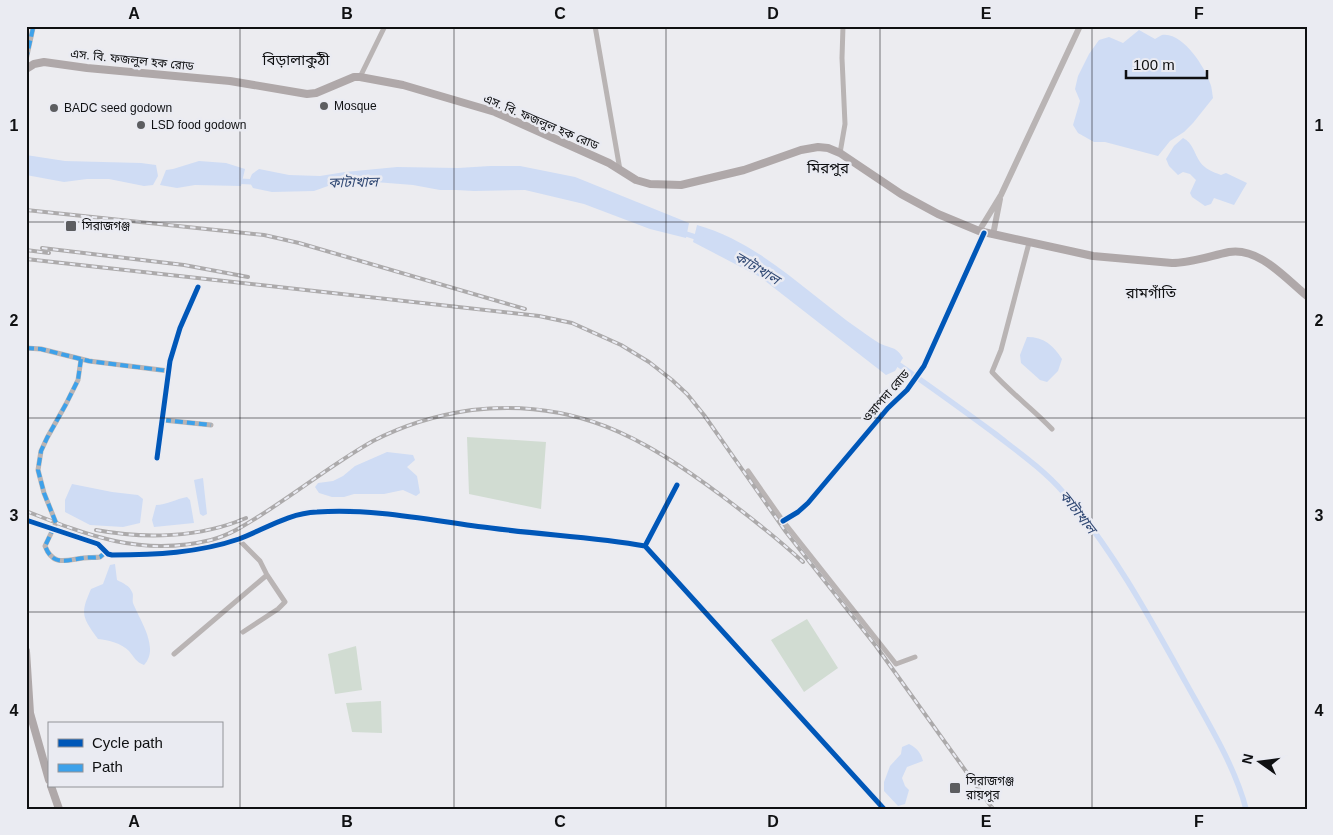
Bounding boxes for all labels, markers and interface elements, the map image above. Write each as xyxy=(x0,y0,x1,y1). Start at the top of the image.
text: A xyxy=(128,5,140,22)
text: B xyxy=(341,5,353,22)
text: C xyxy=(554,5,566,22)
text: D xyxy=(767,5,779,22)
text: E xyxy=(981,5,992,22)
text: F xyxy=(1194,5,1204,22)
street label: এস. বি. ফজলুল হক রোড xyxy=(70,46,195,74)
scale bar xyxy=(1126,48,1207,80)
district label: বিড়ালাকুঠী xyxy=(262,51,330,69)
text: 100 m xyxy=(1133,56,1175,73)
street label: এস. বি. ফজলুল হক রোড xyxy=(481,90,602,154)
place label: Mosque xyxy=(334,99,377,113)
marker: Mosque xyxy=(318,100,330,112)
place label: BADC seed godown xyxy=(64,101,172,115)
marker: BADC seed godown xyxy=(48,102,60,114)
text: 1 xyxy=(10,117,19,134)
text: 1 xyxy=(1315,117,1324,134)
place label: LSD food godown xyxy=(151,118,246,132)
marker: LSD food godown xyxy=(135,119,147,131)
district label: মিরপুর xyxy=(806,159,850,177)
water label: কাটাখাল xyxy=(328,174,381,190)
place label: সিরাজগঞ্জ xyxy=(81,218,130,233)
marker: সিরাজগঞ্জ xyxy=(64,219,78,233)
water label: কাটাখাল xyxy=(732,248,785,289)
district label: রামগাঁতি xyxy=(1125,284,1177,301)
text: 2 xyxy=(10,312,19,329)
text: 2 xyxy=(1315,312,1324,329)
street label: ওয়াপদা রোড xyxy=(860,367,913,425)
water label: কাটাখাল xyxy=(1056,488,1101,539)
text: 3 xyxy=(10,507,19,524)
text: 3 xyxy=(1315,507,1324,524)
text: 4 xyxy=(10,702,19,719)
text: 4 xyxy=(1315,702,1324,719)
legend xyxy=(48,722,222,788)
text: Cycle path xyxy=(92,734,163,751)
north arrow xyxy=(1236,738,1286,788)
text: N xyxy=(1238,752,1256,766)
text: Path xyxy=(92,758,123,775)
place label: সিরাজগঞ্জ রায়পুর xyxy=(965,773,1014,803)
marker: সিরাজগঞ্জ রায়পুর xyxy=(948,781,962,795)
text: A xyxy=(128,813,140,830)
text: B xyxy=(341,813,353,830)
text: C xyxy=(554,813,566,830)
text: D xyxy=(767,813,779,830)
text: E xyxy=(981,813,992,830)
text: F xyxy=(1194,813,1204,830)

